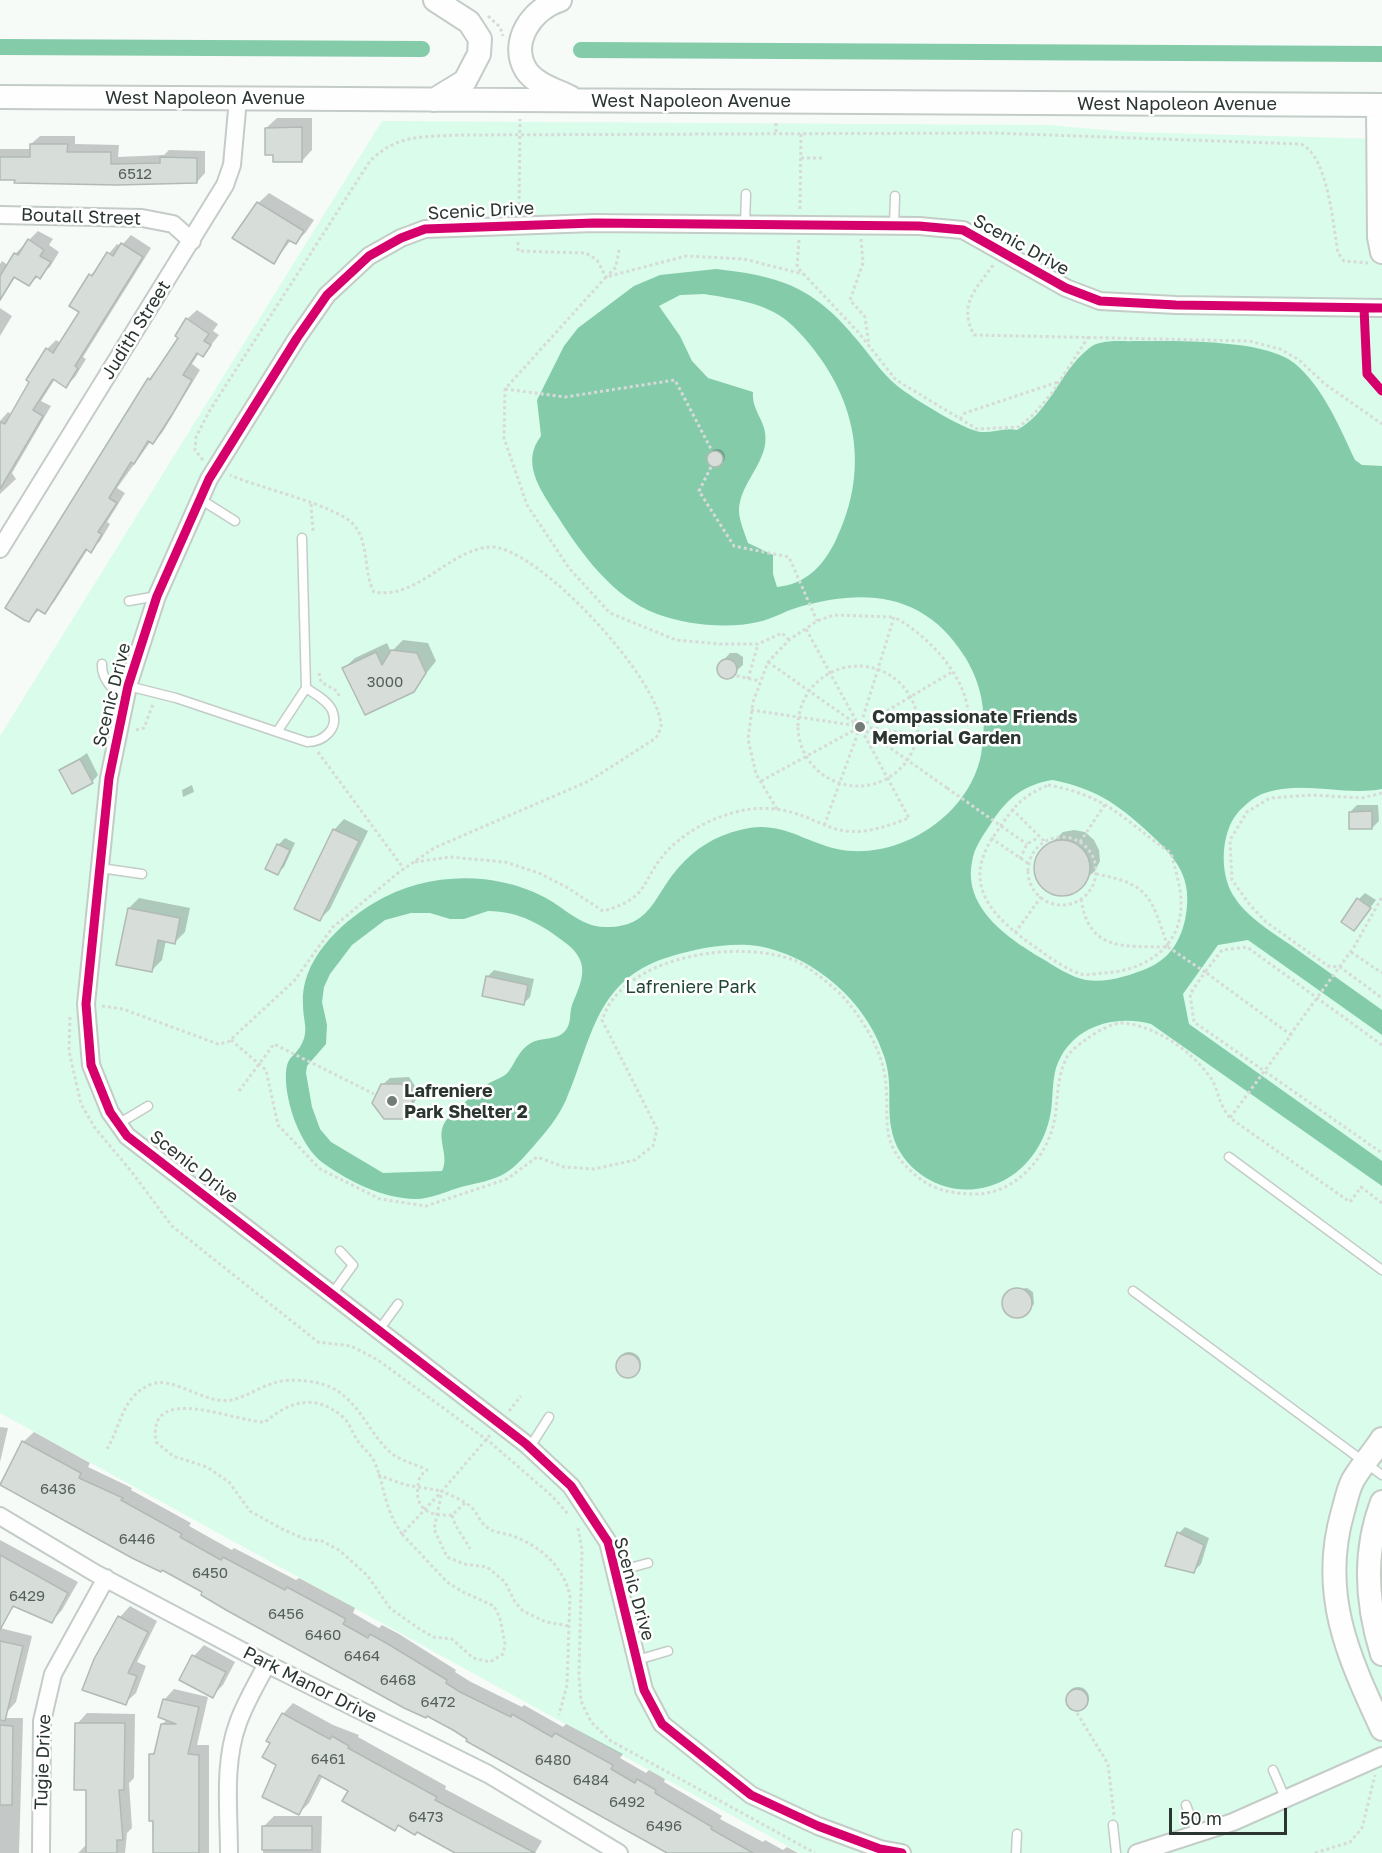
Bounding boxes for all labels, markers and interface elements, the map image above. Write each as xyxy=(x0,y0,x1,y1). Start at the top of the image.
street label: West Napoleon Avenue xyxy=(105,87,305,109)
street label: West Napoleon Avenue xyxy=(591,90,791,112)
street label: West Napoleon Avenue xyxy=(1077,93,1277,115)
house number: 6512 xyxy=(118,165,152,183)
street label: Scenic Drive xyxy=(427,197,535,225)
street label: Boutall Street xyxy=(20,204,142,230)
street label: Scenic Drive xyxy=(969,210,1073,280)
street label: Judith Street xyxy=(97,276,175,384)
street label: Scenic Drive xyxy=(89,641,135,749)
house number: 3000 xyxy=(367,673,403,691)
place label: Compassionate Friends Memorial Garden xyxy=(872,706,1078,748)
marker: Compassionate Friends Memorial Garden xyxy=(853,720,867,734)
park label: Lafreniere Park xyxy=(625,976,757,998)
place label: Lafreniere Park Shelter 2 xyxy=(404,1080,528,1122)
marker: Lafreniere Park Shelter 2 xyxy=(385,1094,399,1108)
street label: Scenic Drive xyxy=(145,1126,243,1208)
house number: 6436 xyxy=(40,1480,76,1498)
house number: 6446 xyxy=(119,1530,155,1548)
street label: Scenic Drive xyxy=(609,1535,659,1643)
house number: 6450 xyxy=(192,1564,228,1582)
house number: 6429 xyxy=(9,1587,45,1605)
house number: 6456 xyxy=(268,1605,304,1623)
house number: 6460 xyxy=(305,1626,341,1644)
street label: Park Manor Drive xyxy=(240,1642,380,1728)
house number: 6464 xyxy=(344,1647,380,1665)
house number: 6468 xyxy=(380,1671,416,1689)
house number: 6472 xyxy=(421,1693,455,1711)
street label: Tugie Drive xyxy=(31,1714,55,1810)
house number: 6461 xyxy=(311,1750,345,1768)
house number: 6480 xyxy=(535,1751,571,1769)
house number: 6484 xyxy=(573,1771,609,1789)
house number: 6492 xyxy=(609,1793,645,1811)
scale bar xyxy=(1172,1796,1290,1834)
text: 50 m xyxy=(1180,1807,1222,1829)
house number: 6473 xyxy=(409,1808,443,1826)
house number: 6496 xyxy=(646,1817,682,1835)

